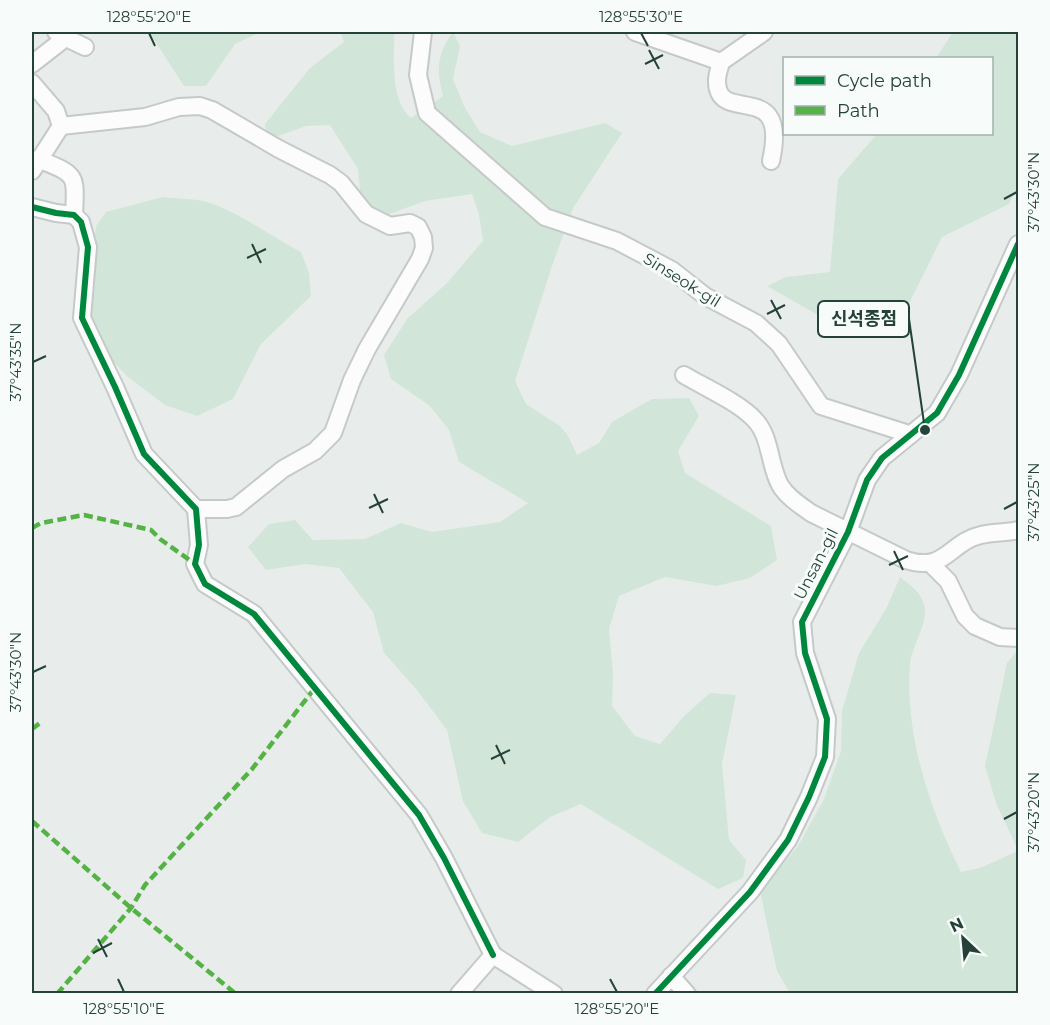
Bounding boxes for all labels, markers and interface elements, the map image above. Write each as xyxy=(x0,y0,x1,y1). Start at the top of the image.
text: 128°55'20"E xyxy=(107,7,191,26)
text: 128°55'30"E xyxy=(599,7,683,26)
legend xyxy=(783,57,993,135)
text: Cycle path xyxy=(837,70,932,92)
text: Path xyxy=(837,100,880,122)
text: 37°43'30"N xyxy=(1024,152,1043,232)
street label: Sinseok-gil xyxy=(640,249,724,311)
callout: 신석종점 xyxy=(818,301,909,337)
text: 신석종점 xyxy=(831,308,897,330)
text: 37°43'35"N xyxy=(6,323,25,401)
text: 37°43'25"N xyxy=(1024,462,1043,542)
street label: Unsan-gil xyxy=(790,525,842,603)
text: 37°43'30"N xyxy=(6,632,25,712)
text: 37°43'20"N xyxy=(1024,772,1043,852)
north arrow xyxy=(933,908,993,968)
text: N xyxy=(947,914,967,936)
text: 128°55'10"E xyxy=(83,999,165,1018)
text: 128°55'20"E xyxy=(575,999,659,1018)

